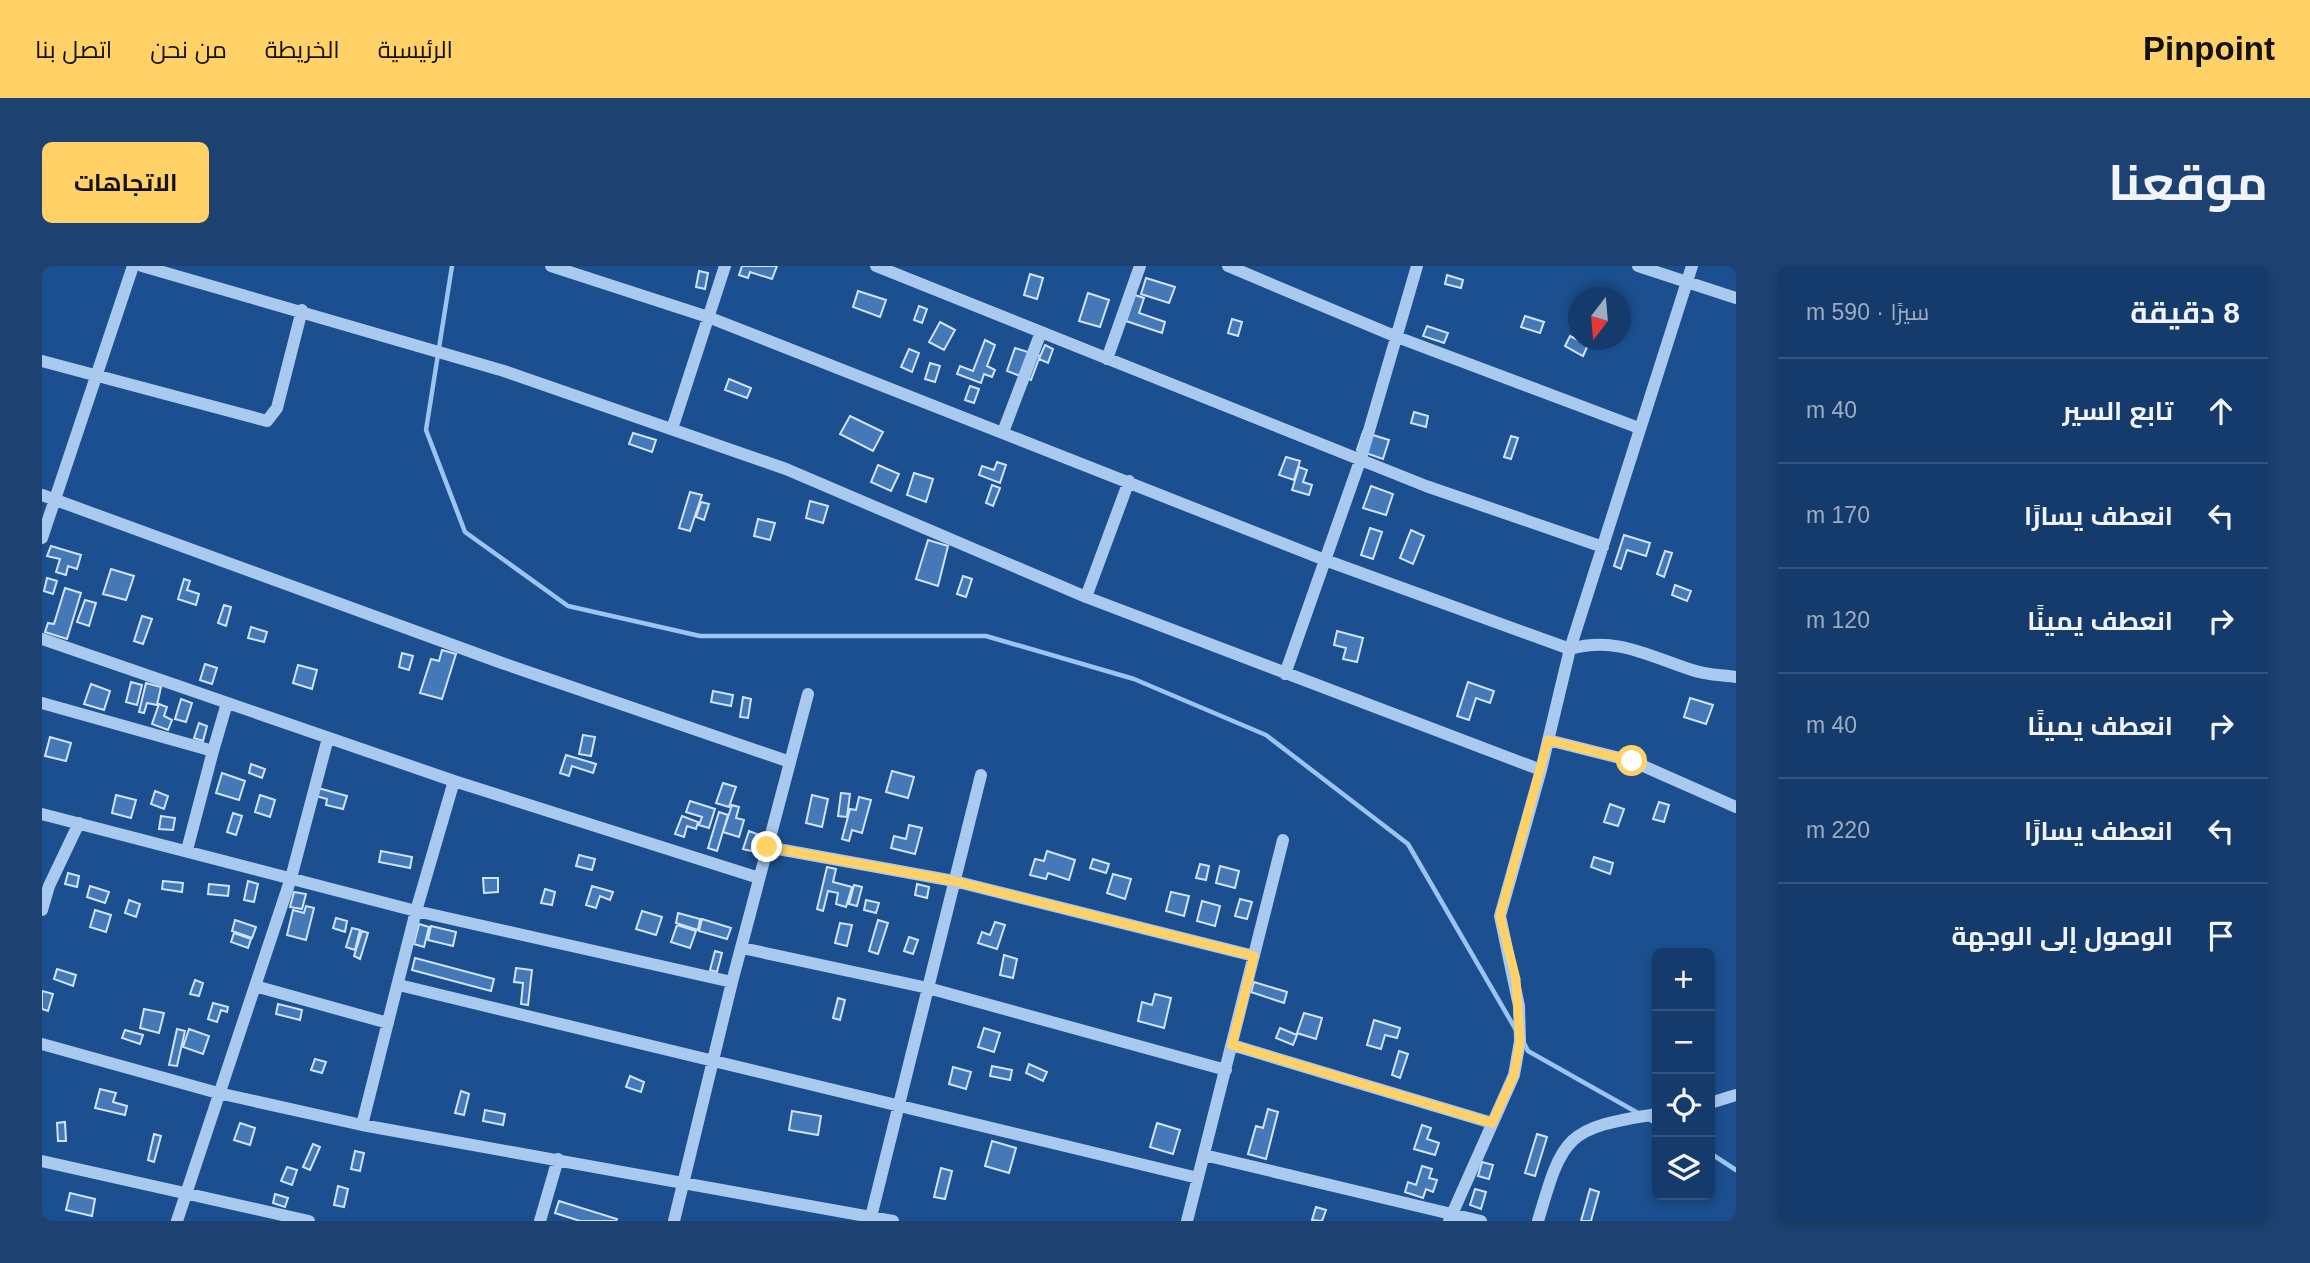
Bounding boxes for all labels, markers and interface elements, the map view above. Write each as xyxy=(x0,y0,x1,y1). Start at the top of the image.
text: Pinpoint xyxy=(2143,30,2275,67)
text: اتصل بنا xyxy=(35,36,112,63)
text: من نحن xyxy=(150,36,227,63)
text: الخريطة xyxy=(265,36,340,63)
text: الرئيسية xyxy=(378,36,453,63)
button: الاتجاهات xyxy=(42,142,209,223)
text: موقعنا xyxy=(2108,156,2268,210)
north arrow xyxy=(1568,287,1631,350)
text: 8 دقيقة xyxy=(2130,296,2240,329)
text: سيرًا · 590 m xyxy=(1806,299,1929,325)
icon: ahead xyxy=(2202,392,2240,430)
text: تابع السير xyxy=(2062,396,2173,426)
text: 40 m xyxy=(1806,397,1857,423)
icon: left xyxy=(2202,497,2240,535)
text: انعطف يسارًا xyxy=(2024,501,2173,531)
text: 170 m xyxy=(1806,502,1870,528)
icon: right xyxy=(2202,602,2240,640)
text: انعطف يمينًا xyxy=(2027,606,2173,636)
text: 120 m xyxy=(1806,607,1870,633)
icon: right xyxy=(2202,707,2240,745)
text: انعطف يمينًا xyxy=(2027,711,2173,741)
text: 40 m xyxy=(1806,712,1857,738)
route start xyxy=(1616,745,1647,776)
icon: left xyxy=(2202,812,2240,850)
text: انعطف يسارًا xyxy=(2024,816,2173,846)
text: 220 m xyxy=(1806,817,1870,843)
route end xyxy=(751,831,782,862)
icon: arrive xyxy=(2202,917,2240,955)
text: الوصول إلى الوجهة xyxy=(1951,921,2173,951)
map controls xyxy=(1652,948,1715,1200)
button: + xyxy=(1652,948,1715,1011)
button: − xyxy=(1652,1011,1715,1074)
button: locate xyxy=(1652,1074,1715,1137)
button: layers xyxy=(1652,1137,1715,1200)

